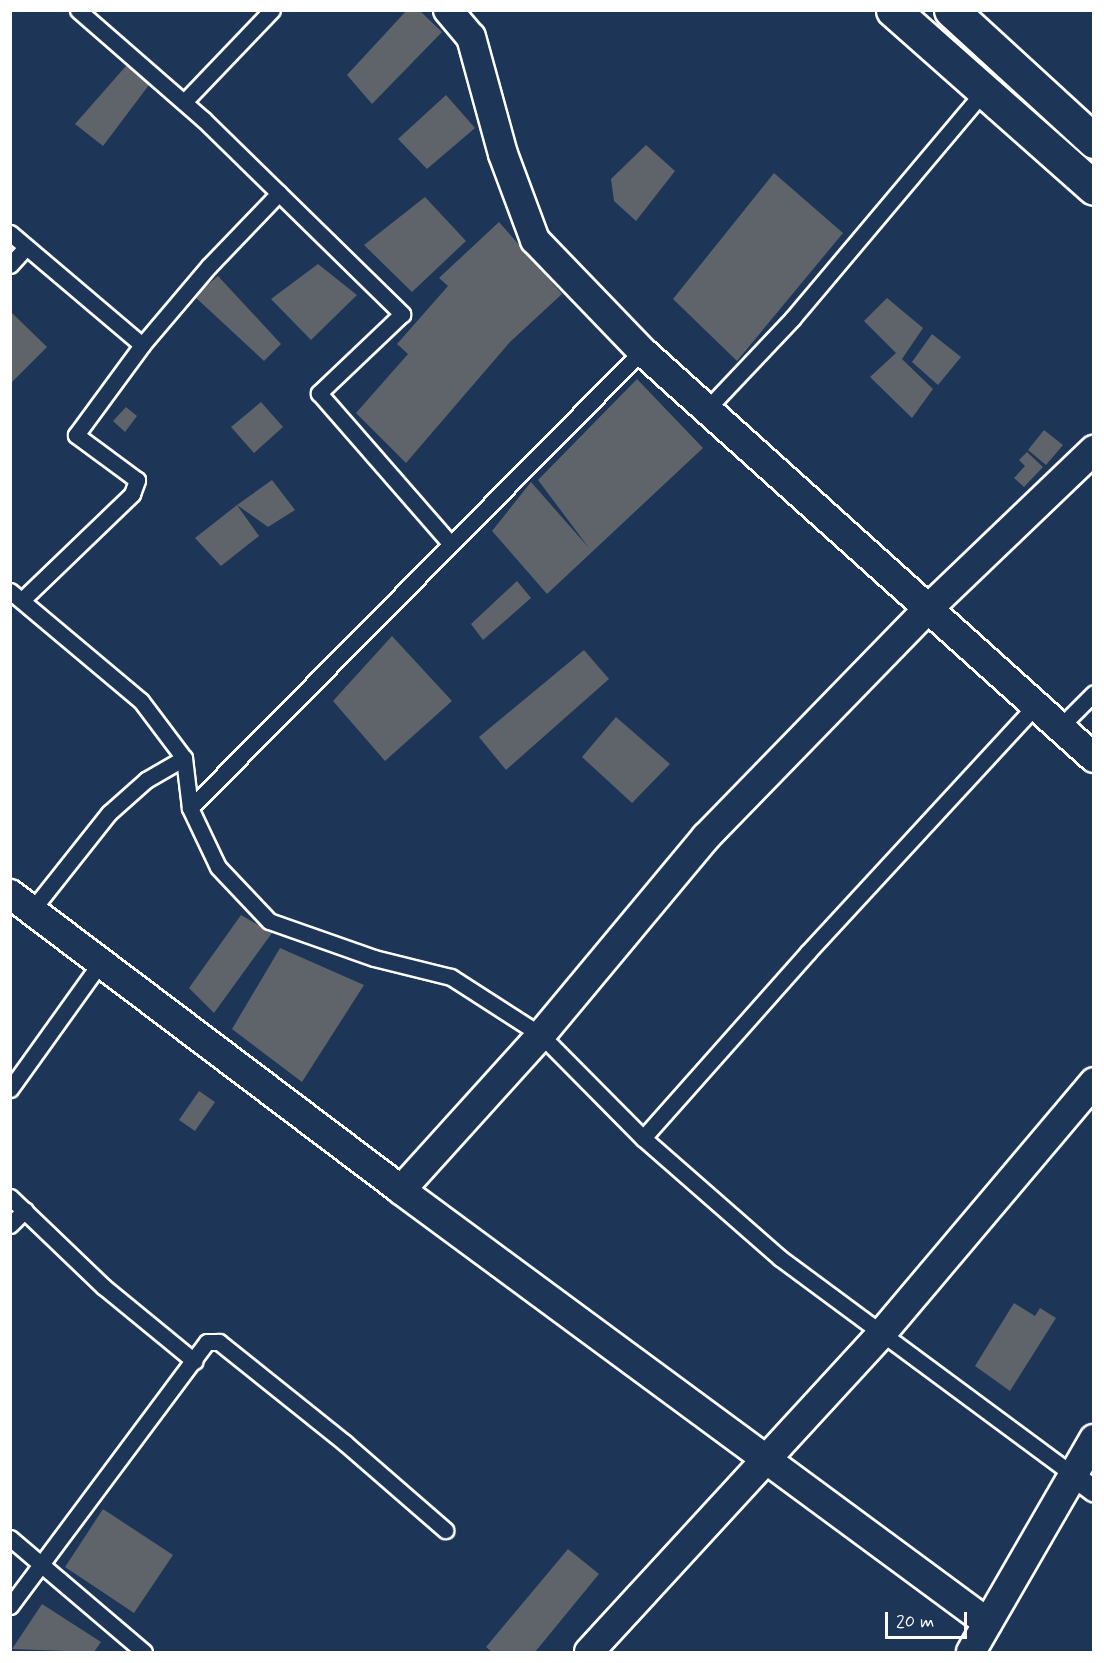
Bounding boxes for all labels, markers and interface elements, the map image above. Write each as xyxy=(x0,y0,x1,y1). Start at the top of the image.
scale bar xyxy=(888,1600,970,1638)
text: 20 m xyxy=(896,1610,934,1634)

